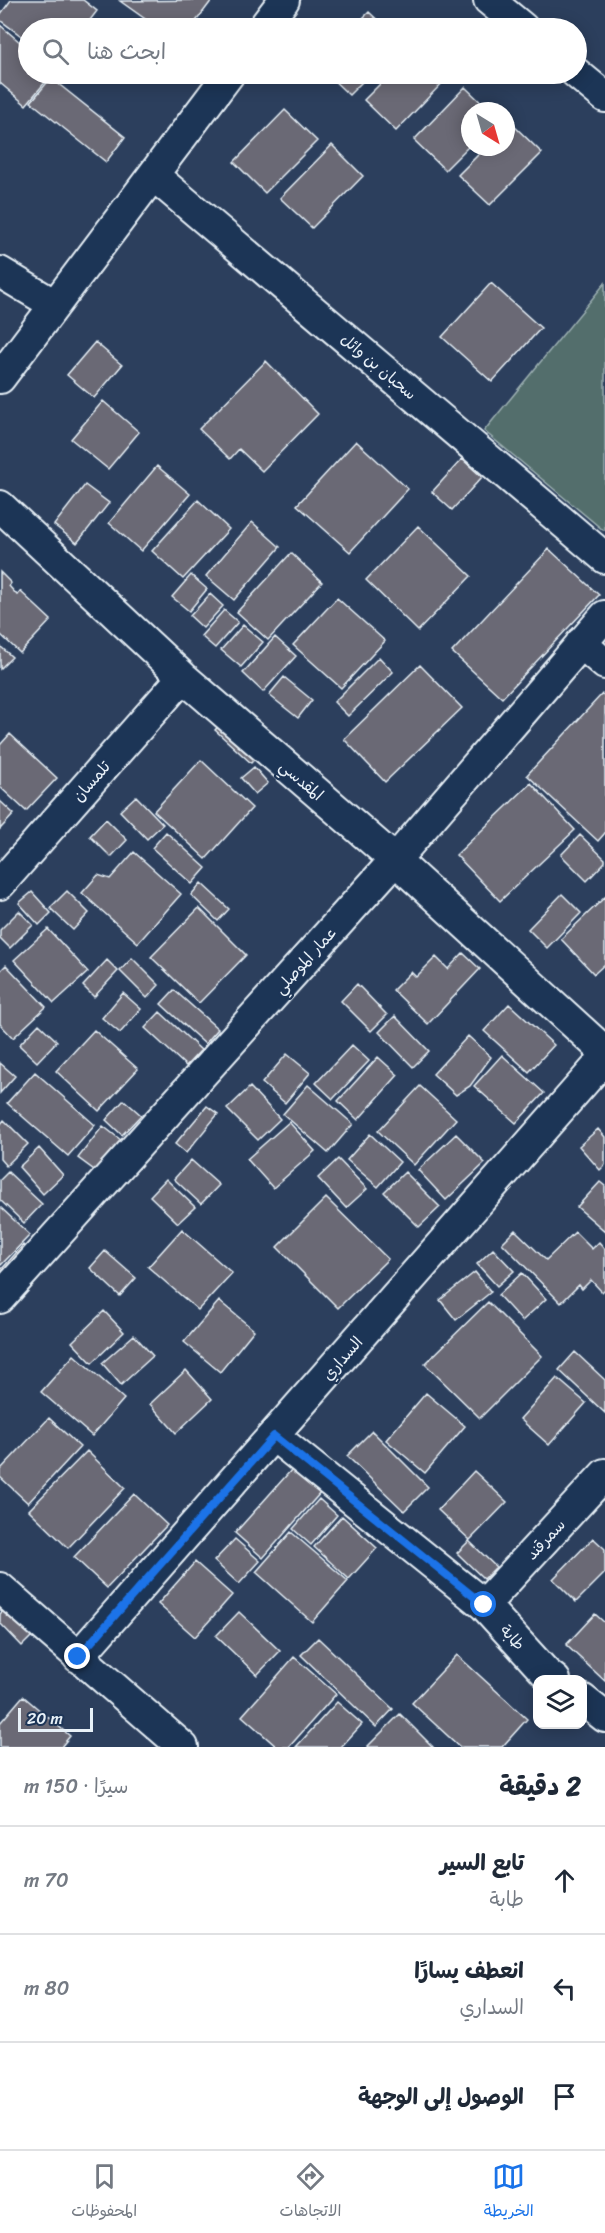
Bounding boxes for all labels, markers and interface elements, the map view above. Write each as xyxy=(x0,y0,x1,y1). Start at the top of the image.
search box xyxy=(18,18,587,84)
text: ابحث هنا xyxy=(87,32,166,71)
icon: search xyxy=(39,35,72,68)
north arrow xyxy=(461,102,515,156)
street label: سحبان بن وائل xyxy=(334,325,424,407)
street label: المقدسي xyxy=(273,753,331,808)
street label: تلمسان xyxy=(65,754,118,809)
street label: عمار الموصلي xyxy=(266,919,344,1001)
street label: السداري xyxy=(314,1329,370,1387)
street label: سمرقند xyxy=(518,1511,573,1567)
route start xyxy=(470,1591,496,1617)
street label: طابة xyxy=(493,1617,533,1657)
route end xyxy=(64,1643,90,1669)
map controls xyxy=(533,1675,587,1729)
button: layers xyxy=(533,1675,587,1729)
text: 20 m xyxy=(27,1704,63,1733)
scale bar xyxy=(18,1705,93,1732)
text: 2 دقيقة xyxy=(499,1763,581,1809)
text: سيرًا · 150 m xyxy=(24,1769,129,1804)
text: تابع السير xyxy=(440,1843,524,1882)
text: 70 m xyxy=(24,1863,69,1898)
icon: ahead xyxy=(548,1864,581,1897)
text: طابة xyxy=(489,1882,524,1917)
text: انعطف يسارًا xyxy=(414,1951,524,1990)
text: 80 m xyxy=(24,1971,69,2006)
icon: left xyxy=(548,1972,581,2005)
text: السداري xyxy=(459,1990,524,2025)
text: الوصول إلى الوجهة xyxy=(358,2077,524,2116)
icon: arrive xyxy=(548,2080,581,2113)
tab: المحفوظات xyxy=(71,2160,137,2225)
tab: الاتجاهات xyxy=(280,2160,341,2225)
tab: الخريطة xyxy=(484,2160,534,2225)

